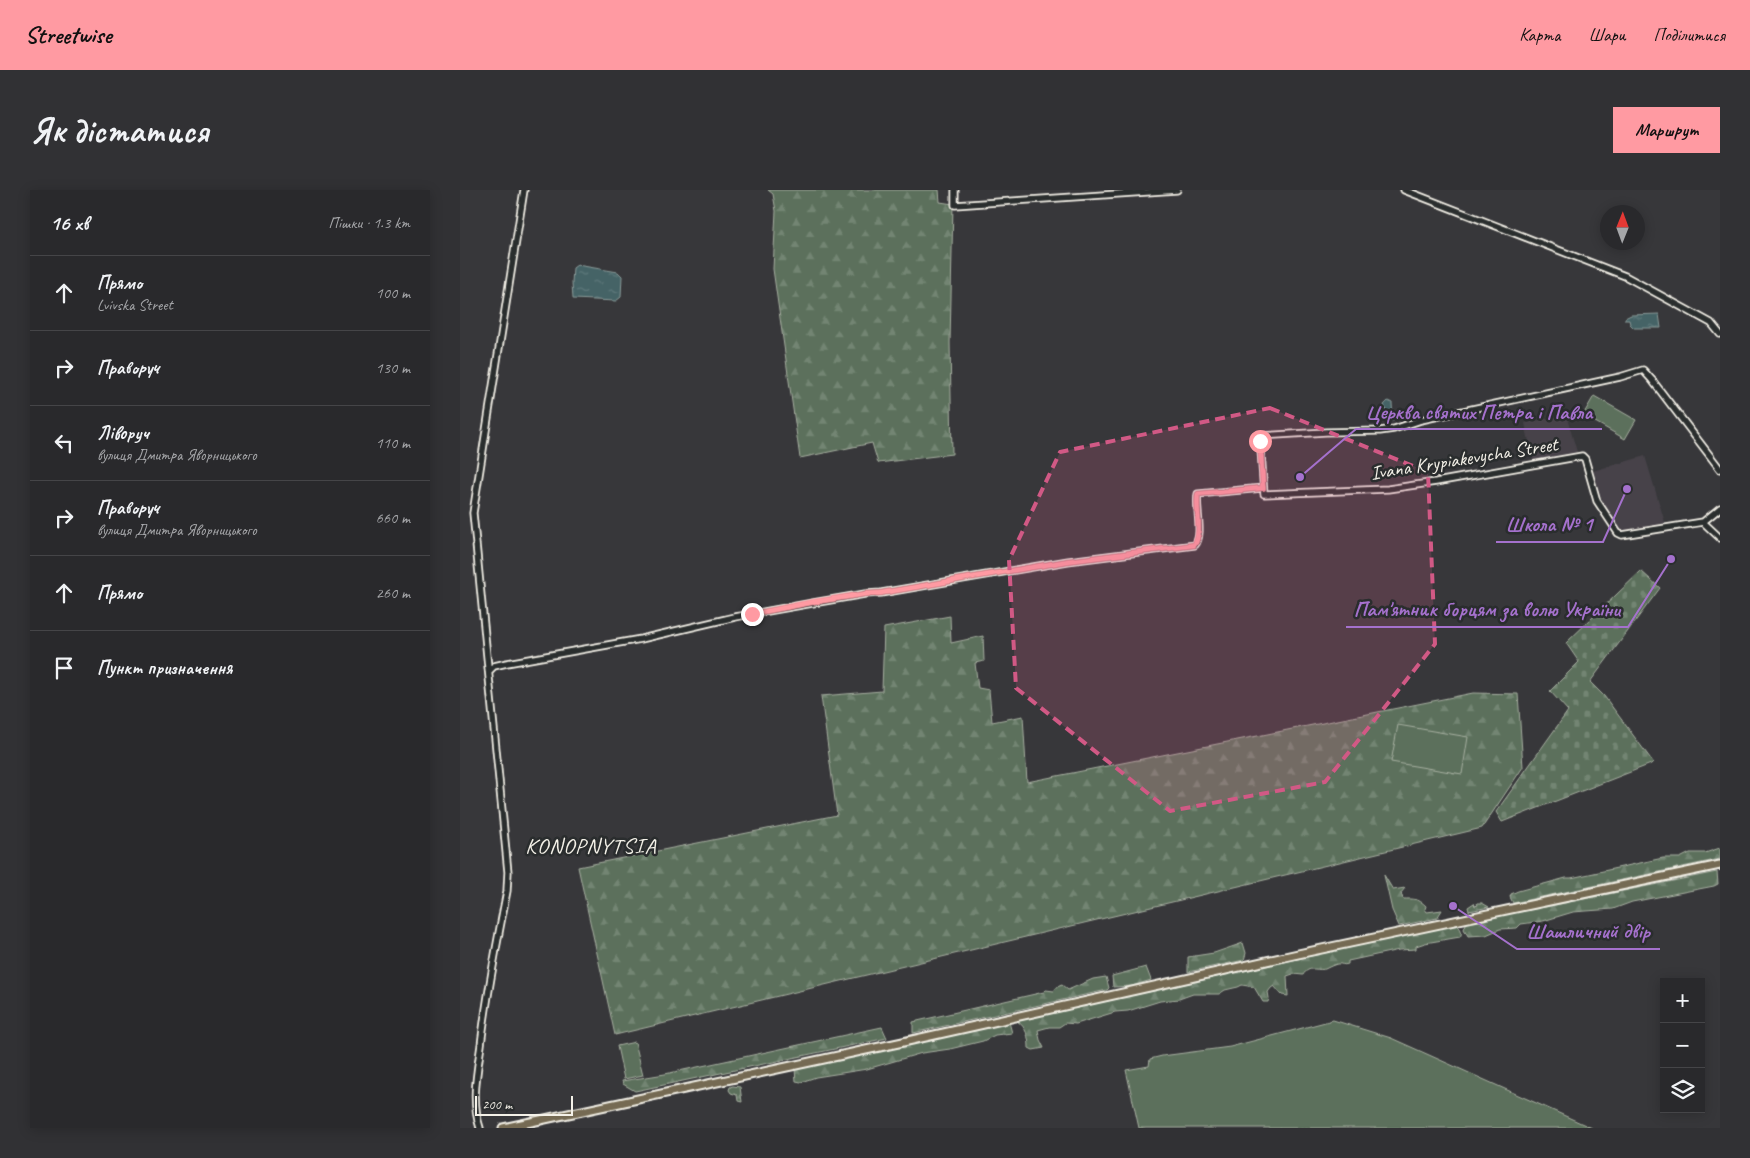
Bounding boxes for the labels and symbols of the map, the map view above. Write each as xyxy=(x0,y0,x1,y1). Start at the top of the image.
north arrow xyxy=(1600,205,1645,250)
callout: Церква святих Петра і Павла xyxy=(1356,393,1602,429)
text: Церква святих Петра і Павла xyxy=(1365,399,1594,425)
route start xyxy=(1249,430,1272,453)
street label: Ivana Krypiakevycha Street xyxy=(1369,431,1562,486)
callout: Школа № 1 xyxy=(1496,506,1603,542)
text: Школа № 1 xyxy=(1505,511,1595,537)
callout: Пам'ятник борцям за волю України xyxy=(1346,591,1628,627)
text: Пам'ятник борцям за волю України xyxy=(1354,596,1622,623)
route end xyxy=(741,603,764,626)
district label: KONOPNYTSIA xyxy=(525,832,657,860)
callout: Шашличний двір xyxy=(1517,913,1660,949)
text: Шашличний двір xyxy=(1526,918,1652,944)
scale bar xyxy=(475,1093,572,1116)

